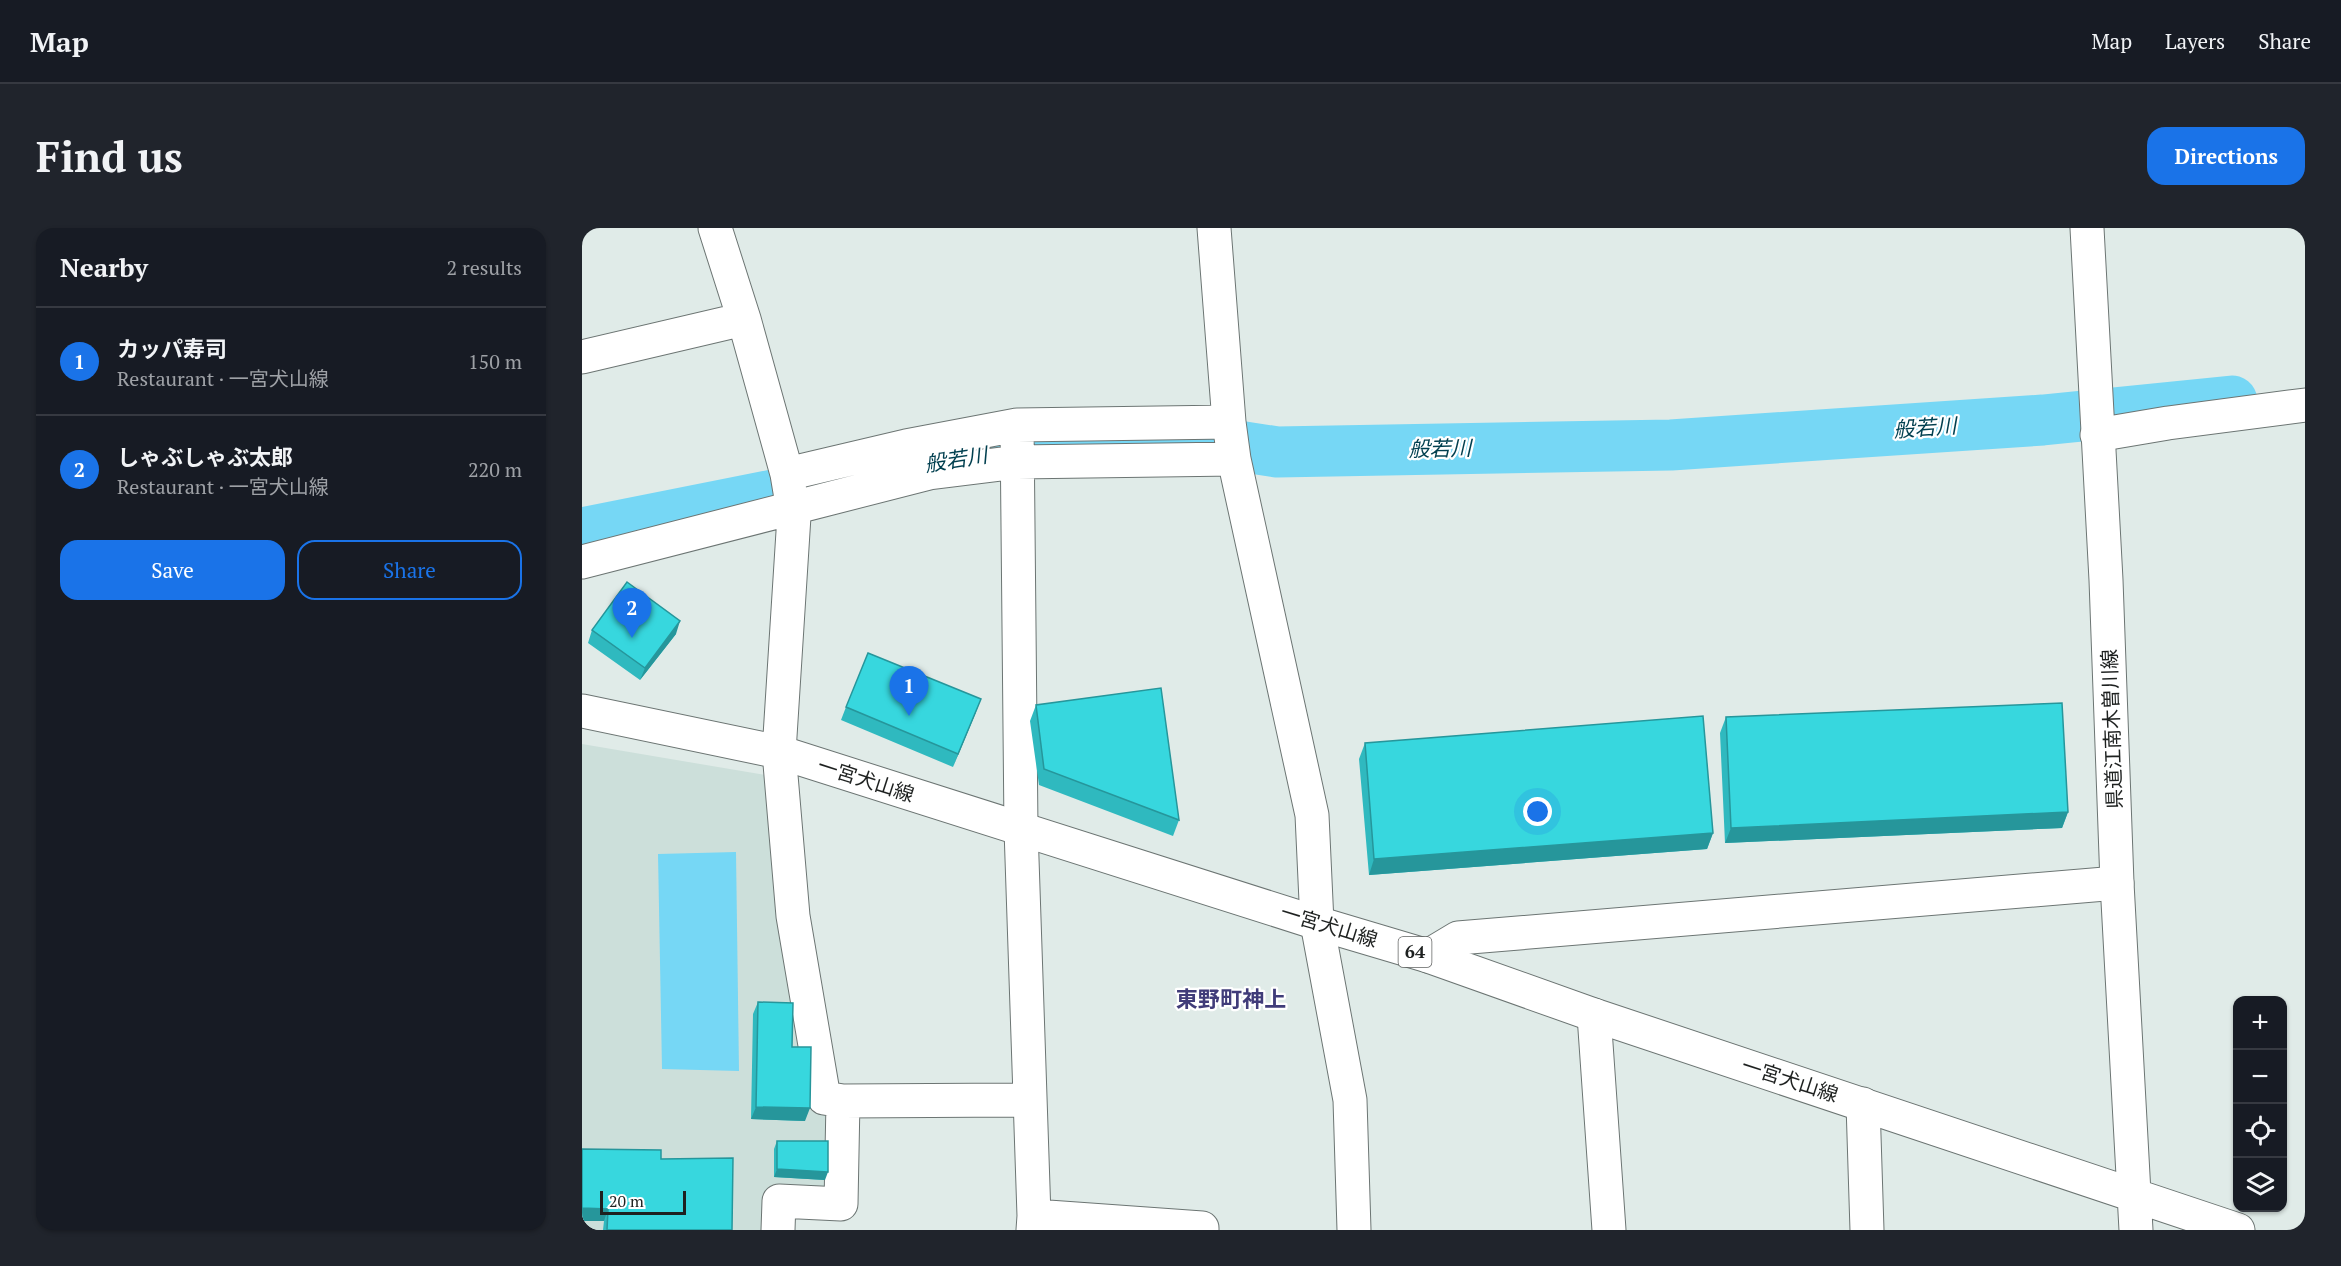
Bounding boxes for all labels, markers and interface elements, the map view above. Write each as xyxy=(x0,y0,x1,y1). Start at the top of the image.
text: Map xyxy=(30,23,89,60)
text: Map xyxy=(2091,27,2132,55)
text: Layers xyxy=(2165,27,2225,55)
text: Share xyxy=(2258,27,2311,55)
button: Directions xyxy=(2147,127,2305,185)
text: Find us xyxy=(36,128,183,184)
text: Nearby xyxy=(60,250,148,284)
text: 2 results xyxy=(447,254,522,281)
text: カッパ寿司 xyxy=(117,334,227,363)
text: 1 xyxy=(74,348,85,375)
text: 150 m xyxy=(468,348,522,375)
text: Restaurant · 一宮犬山線 xyxy=(117,365,329,392)
water label: 般若川 xyxy=(1893,411,1959,443)
water label: 般若川 xyxy=(1408,433,1474,463)
water label: 般若川 xyxy=(923,440,991,478)
text: しゃぶしゃぶ太郎 xyxy=(117,442,293,471)
text: 2 xyxy=(74,456,85,483)
text: 220 m xyxy=(468,456,522,483)
text: Restaurant · 一宮犬山線 xyxy=(117,473,329,500)
button: Save xyxy=(60,540,285,600)
button: Share xyxy=(297,540,522,600)
pin: 2 xyxy=(613,588,652,638)
street label: 県道江南木曽川線 xyxy=(2095,649,2128,809)
pin: 1 xyxy=(890,666,928,716)
street label: 一宮犬山線 xyxy=(814,751,918,808)
your location xyxy=(1523,797,1552,826)
street label: 一宮犬山線 xyxy=(1277,898,1381,953)
road number: 64 xyxy=(1398,937,1432,967)
district label: 東野町神上 xyxy=(1176,984,1286,1013)
map controls xyxy=(2233,996,2287,1212)
button: + xyxy=(2233,996,2287,1050)
button: − xyxy=(2233,1050,2287,1104)
street label: 一宮犬山線 xyxy=(1738,1051,1842,1108)
button: locate xyxy=(2233,1104,2287,1158)
button: layers xyxy=(2233,1158,2287,1212)
scale bar xyxy=(600,1188,686,1216)
text: 20 m xyxy=(609,1190,644,1212)

